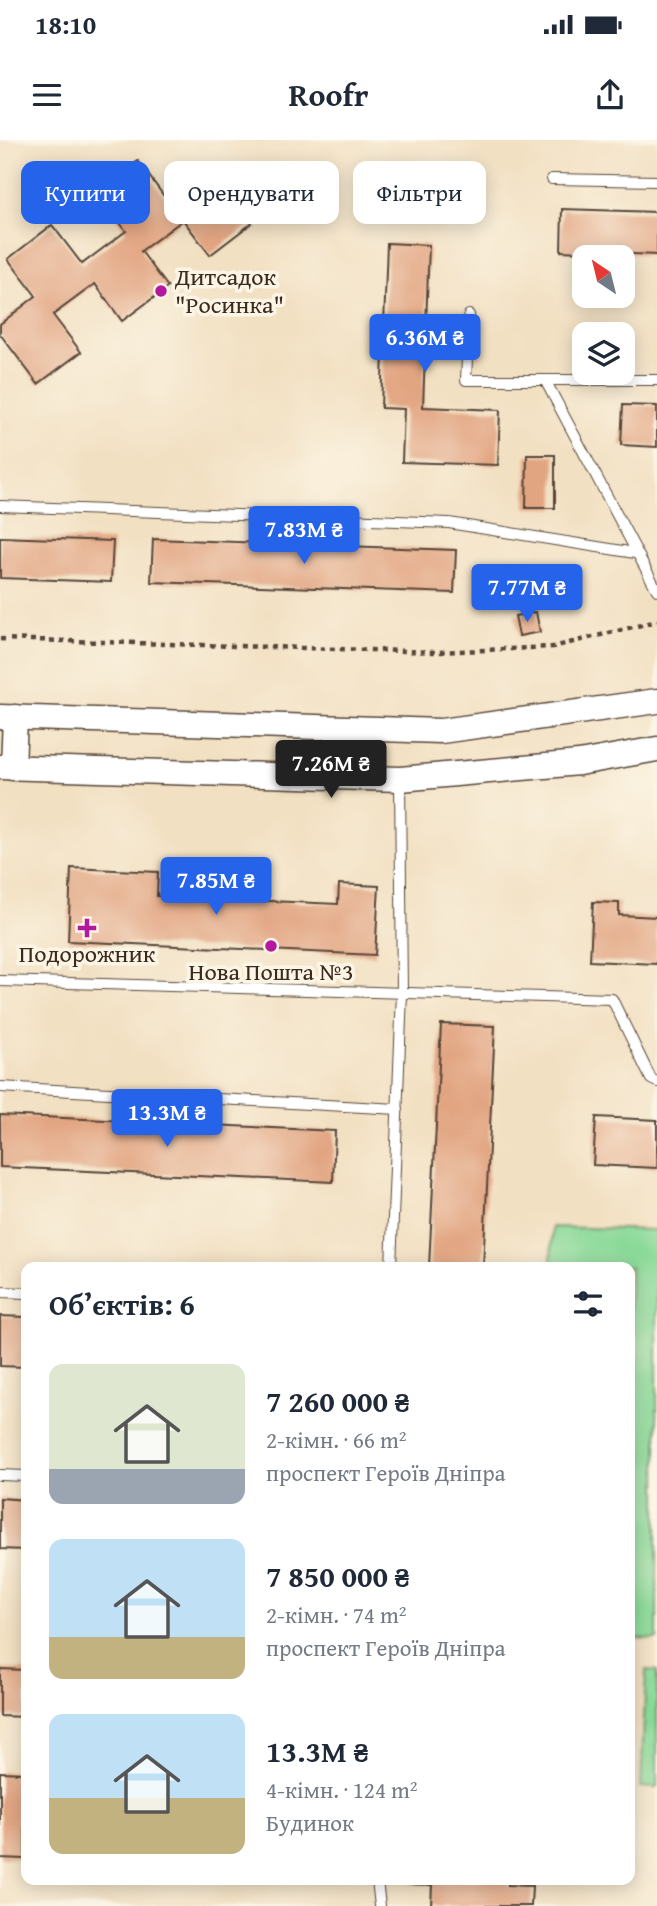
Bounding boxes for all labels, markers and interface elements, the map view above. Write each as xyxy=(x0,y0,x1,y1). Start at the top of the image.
text: 18:10 xyxy=(35,5,96,44)
text: Roofr xyxy=(289,71,368,118)
icon: menu xyxy=(28,76,66,114)
icon: share xyxy=(591,76,629,114)
chip: Купити xyxy=(21,161,150,224)
chip: Орендувати xyxy=(164,161,339,224)
chip: Фільтри xyxy=(353,161,486,224)
north arrow xyxy=(572,245,635,308)
map controls xyxy=(572,245,635,385)
place label: Дитсадок "Росинка" xyxy=(174,259,284,322)
marker: Дитсадок "Росинка" xyxy=(153,283,169,299)
pin: 6.36M ₴ xyxy=(360,314,490,374)
text: 6.36M ₴ xyxy=(385,320,465,353)
button: layers xyxy=(572,322,635,385)
pin: 7.83M ₴ xyxy=(239,506,369,566)
text: 7.83M ₴ xyxy=(264,512,344,545)
pin: 7.77M ₴ xyxy=(462,564,592,624)
text: 7.77M ₴ xyxy=(487,570,567,603)
pin: 7.26M ₴ xyxy=(266,740,396,800)
text: 7.26M ₴ xyxy=(291,746,371,779)
pin: 7.85M ₴ xyxy=(151,858,281,917)
text: 7.85M ₴ xyxy=(176,863,256,896)
marker: Подорожник xyxy=(79,920,95,936)
place label: Подорожник xyxy=(19,936,156,971)
marker: Нова Пошта №3 xyxy=(263,938,279,954)
place label: Нова Пошта №3 xyxy=(189,954,354,989)
pin: 13.3M ₴ xyxy=(102,1090,232,1149)
text: 13.3M ₴ xyxy=(127,1095,207,1128)
text: Об’єктів: 6 xyxy=(49,1282,195,1326)
icon: filters xyxy=(569,1285,607,1323)
text: 7 260 000 ₴ xyxy=(266,1379,410,1423)
icon: home xyxy=(105,1392,189,1476)
text: 2-кімн. · 66 m² xyxy=(266,1423,407,1456)
text: проспект Героїв Дніпра xyxy=(266,1456,506,1489)
text: 7 850 000 ₴ xyxy=(266,1554,410,1598)
icon: home xyxy=(105,1567,189,1651)
text: 2-кімн. · 74 m² xyxy=(266,1598,407,1631)
text: проспект Героїв Дніпра xyxy=(266,1631,506,1664)
text: 13.3M ₴ xyxy=(266,1729,369,1773)
icon: home xyxy=(105,1742,189,1826)
text: 4-кімн. · 124 m² xyxy=(266,1773,418,1806)
text: Будинок xyxy=(266,1806,354,1839)

